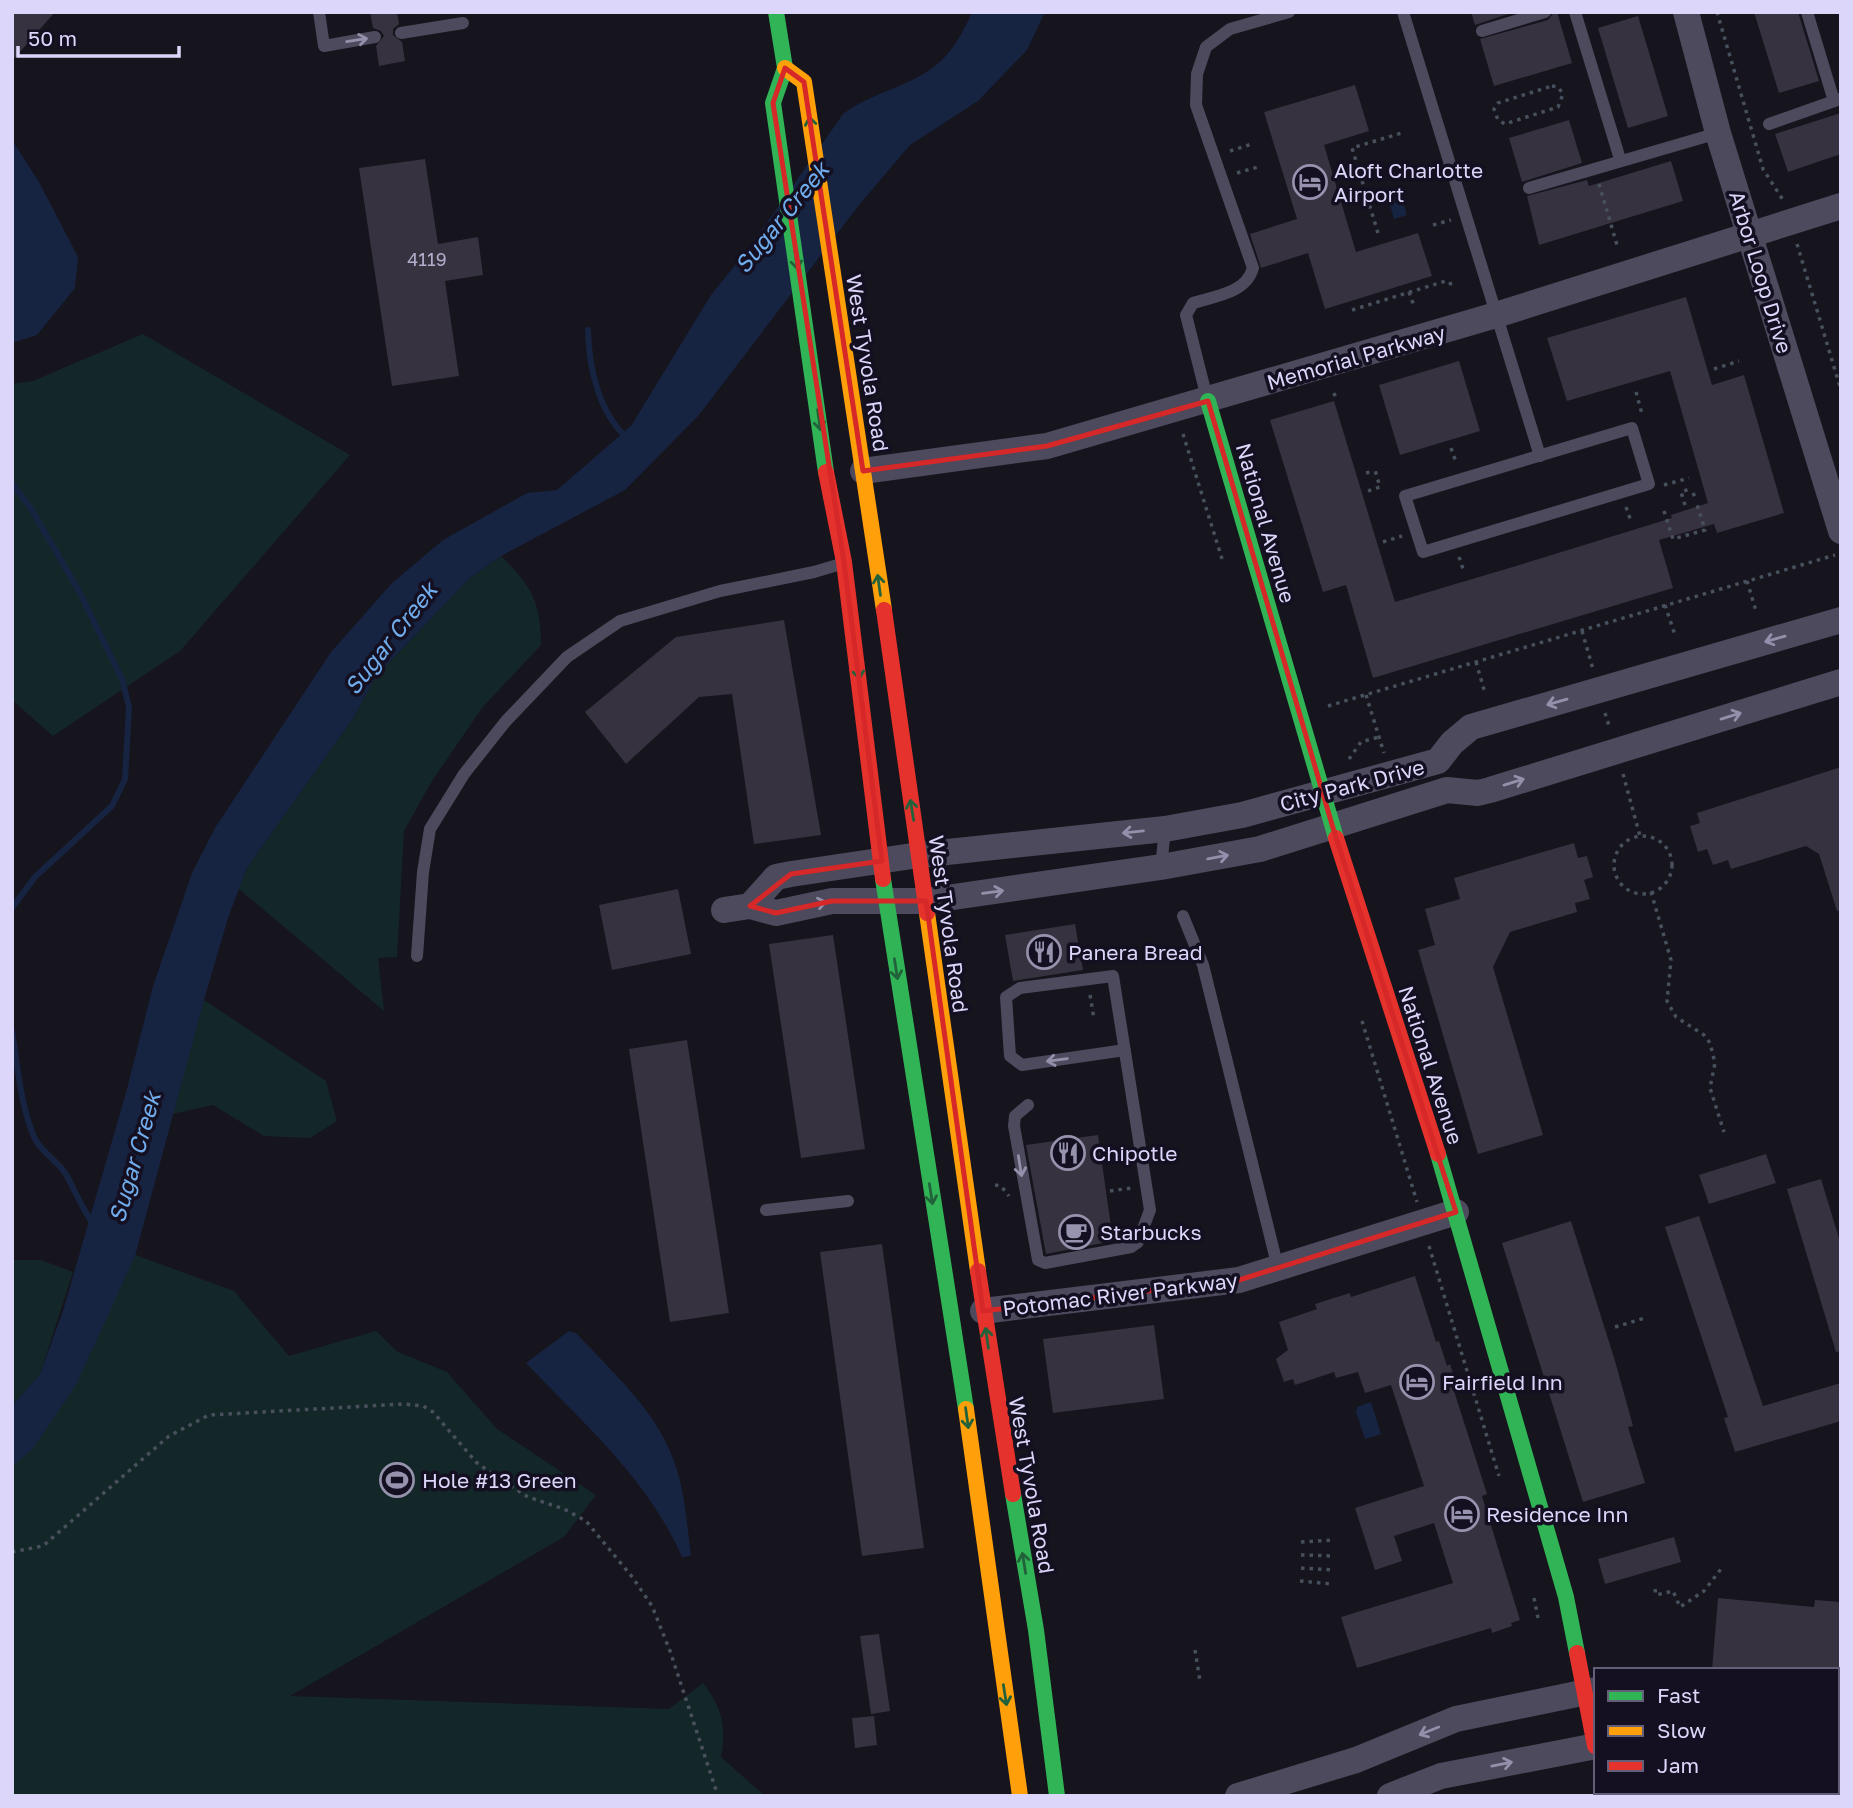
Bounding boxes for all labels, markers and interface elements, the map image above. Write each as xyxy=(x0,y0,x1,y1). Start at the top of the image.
scale bar xyxy=(18,14,178,58)
text: 50 m xyxy=(28,25,77,51)
one-way arrow xyxy=(345,33,368,46)
one-way arrow xyxy=(804,117,817,139)
water label: Sugar Creek xyxy=(728,154,835,278)
place label: Aloft Charlotte Airport xyxy=(1334,157,1483,207)
hotel icon: Aloft Charlotte Airport xyxy=(1291,163,1329,201)
street label: Arbor Loop Drive xyxy=(1724,188,1798,356)
one-way arrow xyxy=(789,247,802,269)
house number: 4119 xyxy=(407,248,447,270)
street label: West Tyvola Road xyxy=(841,272,895,454)
street label: Memorial Parkway xyxy=(1264,319,1449,395)
one-way arrow xyxy=(813,408,826,431)
street label: National Avenue xyxy=(1231,440,1301,606)
one-way arrow xyxy=(873,574,886,596)
water label: Sugar Creek xyxy=(338,575,444,700)
one-way arrow xyxy=(1764,633,1786,646)
one-way arrow xyxy=(852,657,865,680)
one-way arrow xyxy=(1546,697,1568,710)
one-way arrow xyxy=(1720,708,1742,721)
street label: City Park Drive xyxy=(1277,753,1427,817)
one-way arrow xyxy=(1502,775,1524,788)
one-way arrow xyxy=(905,799,918,822)
one-way arrow xyxy=(1123,826,1145,839)
street label: West Tyvola Road xyxy=(924,833,974,1015)
one-way arrow xyxy=(1206,850,1229,863)
one-way arrow xyxy=(981,885,1004,898)
one-way arrow xyxy=(804,897,827,911)
restaurant icon: Panera Bread xyxy=(1025,933,1063,971)
place label: Panera Bread xyxy=(1068,939,1203,965)
one-way arrow xyxy=(890,957,903,980)
street label: National Avenue xyxy=(1393,982,1469,1148)
one-way arrow xyxy=(1046,1053,1069,1066)
water label: Sugar Creek xyxy=(102,1087,167,1226)
restaurant icon: Chipotle xyxy=(1049,1134,1087,1172)
place label: Chipotle xyxy=(1092,1140,1177,1166)
one-way arrow xyxy=(1014,1154,1027,1177)
one-way arrow xyxy=(925,1182,938,1204)
cafe icon: Starbucks xyxy=(1057,1213,1095,1251)
place label: Starbucks xyxy=(1100,1219,1202,1245)
street label: Potomac River Parkway xyxy=(1001,1267,1239,1321)
one-way arrow xyxy=(981,1327,994,1350)
hotel icon: Fairfield Inn xyxy=(1398,1363,1436,1401)
place label: Fairfield Inn xyxy=(1442,1369,1563,1395)
street label: West Tyvola Road xyxy=(1004,1394,1060,1576)
one-way arrow xyxy=(960,1406,973,1429)
sports icon: Hole #13 Green xyxy=(378,1461,416,1499)
place label: Hole #13 Green xyxy=(422,1467,577,1493)
hotel icon: Residence Inn xyxy=(1443,1495,1481,1533)
place label: Residence Inn xyxy=(1486,1501,1628,1527)
one-way arrow xyxy=(1017,1552,1030,1574)
legend xyxy=(1594,1668,1839,1794)
text: Fast xyxy=(1657,1682,1700,1708)
one-way arrow xyxy=(998,1683,1011,1706)
text: Slow xyxy=(1657,1717,1706,1743)
one-way arrow xyxy=(1418,1725,1440,1738)
text: Jam xyxy=(1657,1752,1699,1778)
one-way arrow xyxy=(1490,1757,1513,1770)

